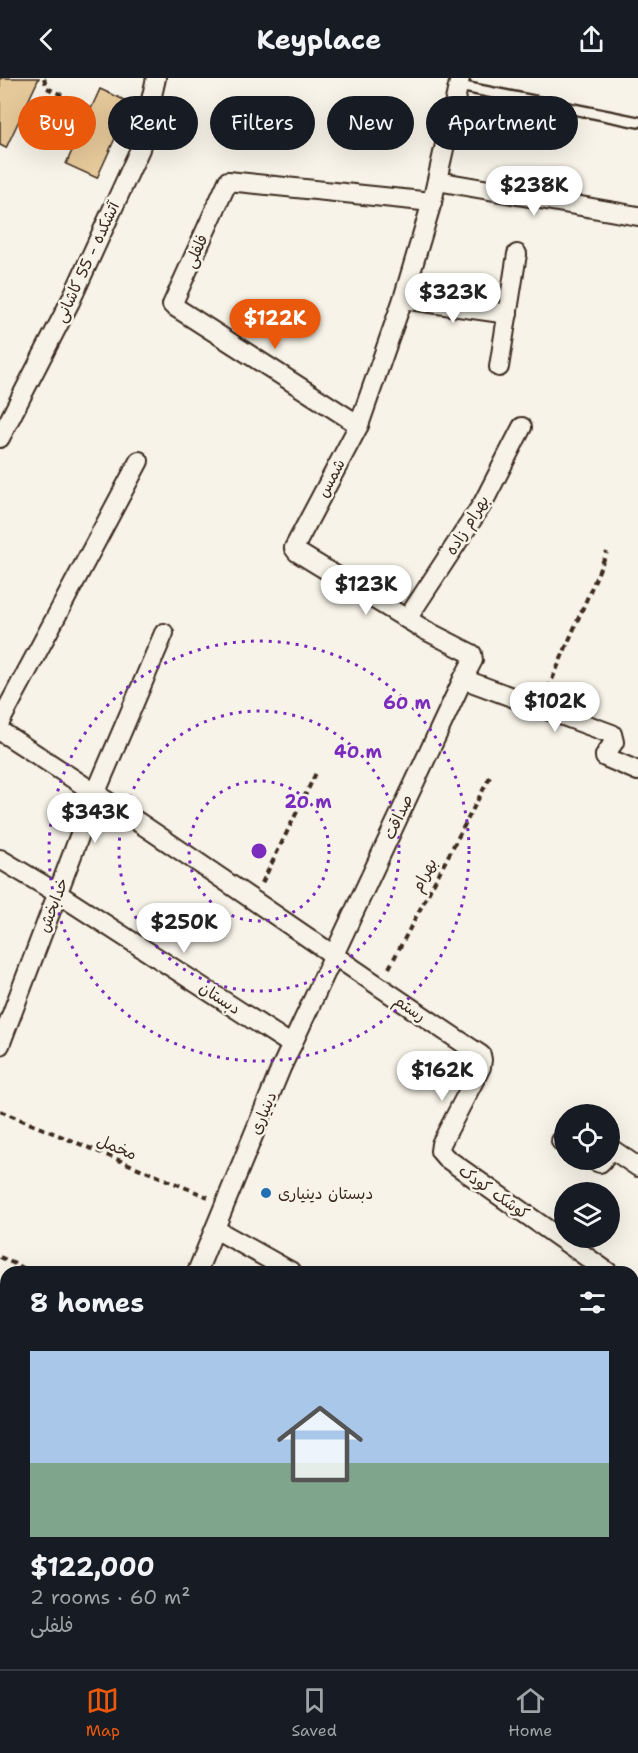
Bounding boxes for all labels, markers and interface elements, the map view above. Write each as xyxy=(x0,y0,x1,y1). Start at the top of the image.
text: Keyplace xyxy=(256,21,382,58)
icon: back xyxy=(30,23,63,56)
icon: share xyxy=(575,23,608,56)
chip: Buy xyxy=(18,96,96,150)
chip: Rent xyxy=(108,96,198,150)
chip: Filters xyxy=(210,96,315,150)
chip: New xyxy=(327,96,414,150)
chip: Apartment xyxy=(426,96,578,150)
pin: $238K xyxy=(492,166,576,217)
text: $238K xyxy=(500,172,568,198)
street label: آتشکده - 55 کاشانی xyxy=(50,197,125,326)
street label: فلفلی xyxy=(179,231,213,271)
pin: $323K xyxy=(411,273,495,324)
text: $323K xyxy=(419,279,487,305)
pin: $122K xyxy=(233,299,317,350)
text: $122K xyxy=(244,305,306,331)
street label: شمس xyxy=(312,455,350,501)
street label: بهرام زاده xyxy=(440,491,495,560)
pin: $123K xyxy=(324,565,408,616)
text: $123K xyxy=(335,571,397,597)
pin: $102K xyxy=(513,682,597,733)
text: $102K xyxy=(524,688,586,714)
text: 60 m xyxy=(383,691,431,715)
text: 40 m xyxy=(334,740,382,764)
text: 20 m xyxy=(284,790,332,814)
street label: صداقت xyxy=(378,791,418,843)
pin: $343K xyxy=(53,793,137,844)
text: $343K xyxy=(61,799,129,825)
centre of rings xyxy=(249,841,269,861)
street label: بهرام xyxy=(406,854,443,896)
street label: خدابخش xyxy=(33,875,73,935)
pin: $250K xyxy=(142,903,226,954)
text: $250K xyxy=(150,909,218,935)
street label: دبستان xyxy=(195,977,245,1019)
street label: رستم xyxy=(389,990,430,1028)
pin: $162K xyxy=(400,1051,484,1102)
text: $162K xyxy=(411,1057,473,1083)
street label: دینیاری xyxy=(245,1088,281,1138)
map controls xyxy=(554,1104,620,1248)
button: locate xyxy=(554,1104,620,1170)
street label: مخمل xyxy=(94,1129,140,1165)
street label: کوشک کودک xyxy=(455,1160,534,1224)
button: layers xyxy=(554,1182,620,1248)
place label: دبستان دینیاری xyxy=(278,1183,373,1204)
marker: دبستان دینیاری xyxy=(259,1186,273,1200)
text: 8 homes xyxy=(30,1285,144,1320)
icon: filters xyxy=(576,1286,609,1319)
icon: home xyxy=(266,1390,374,1498)
text: $122,000 xyxy=(30,1549,155,1584)
text: 2 rooms · 60 m² xyxy=(30,1584,190,1610)
text: فلفلی xyxy=(30,1612,74,1638)
tab: Map xyxy=(86,1684,120,1741)
tab: Saved xyxy=(291,1684,337,1741)
tab: Home xyxy=(508,1684,552,1741)

